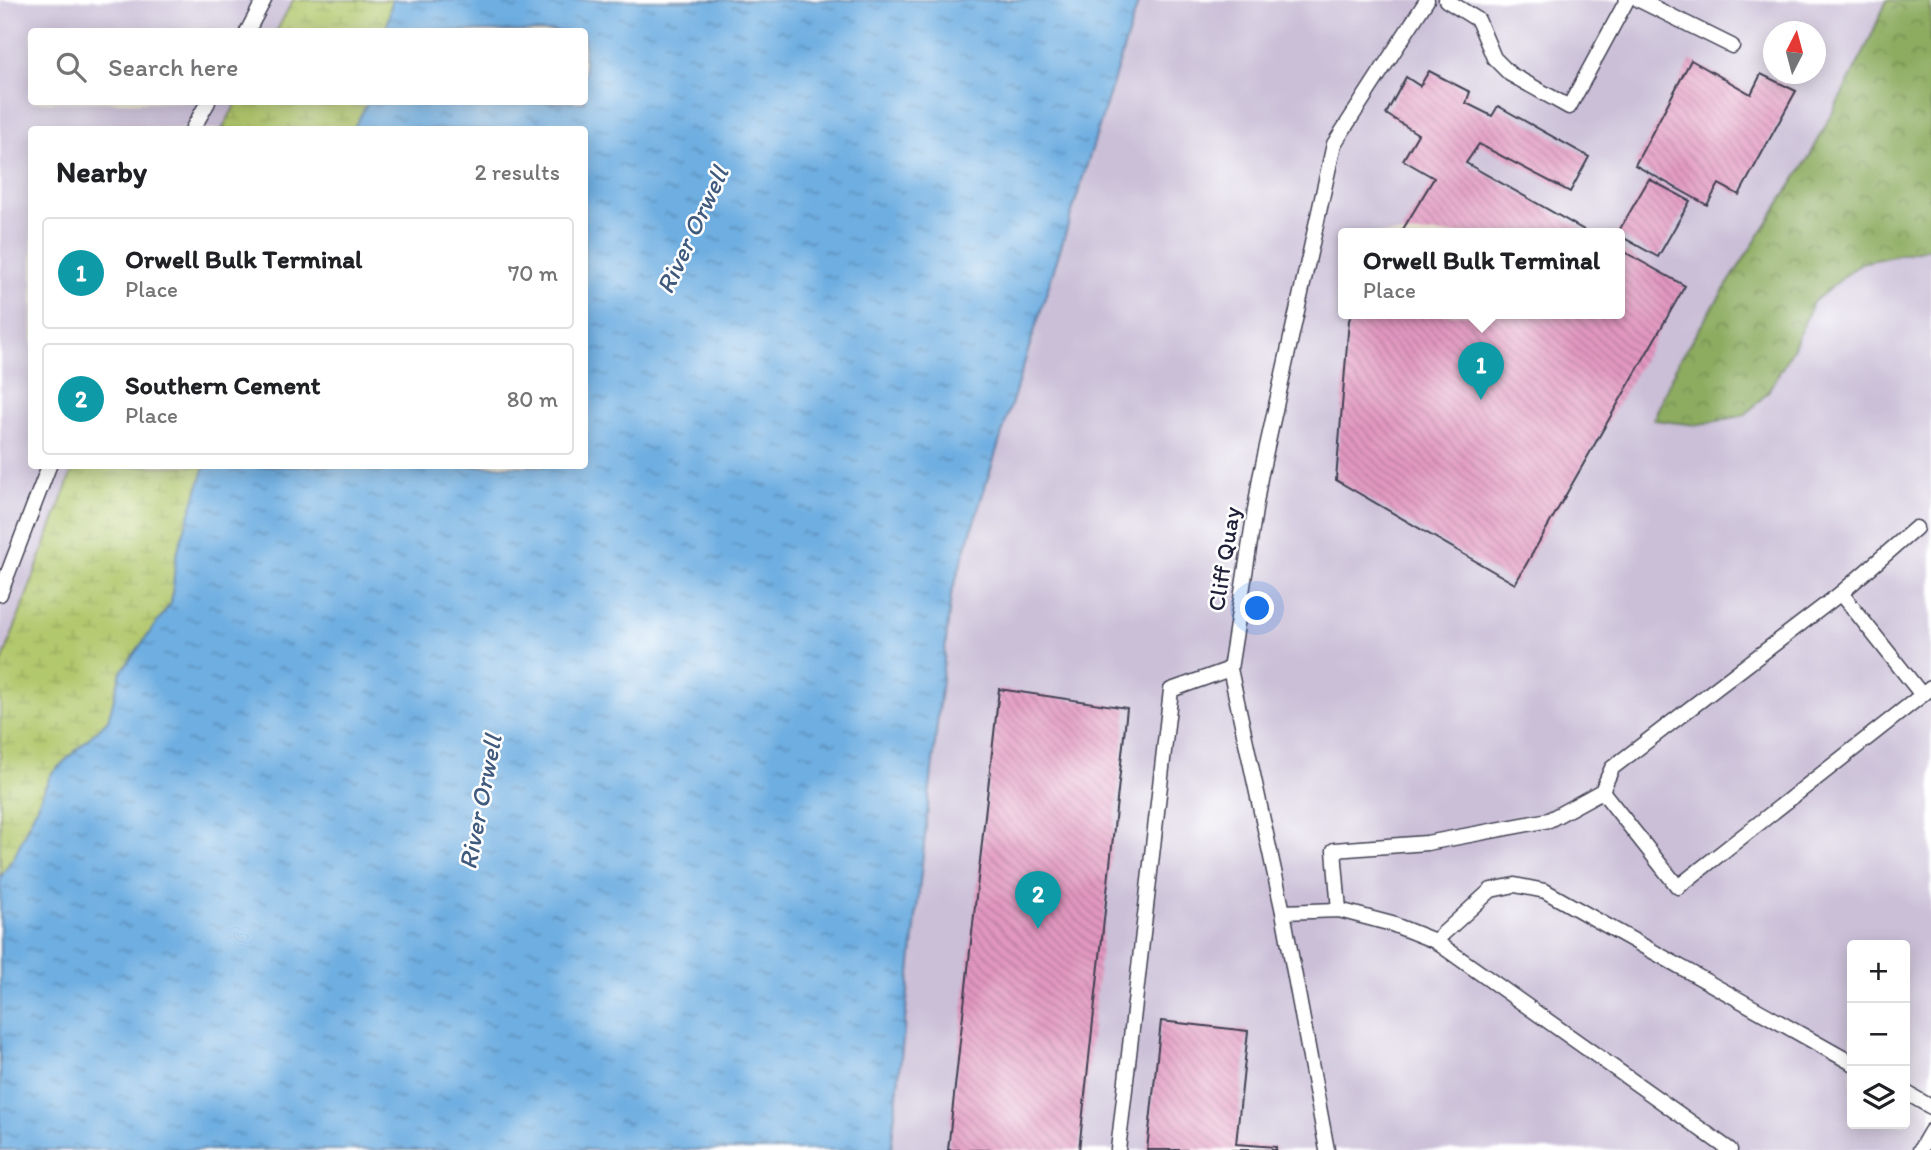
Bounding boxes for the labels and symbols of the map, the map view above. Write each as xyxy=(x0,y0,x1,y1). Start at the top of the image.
north arrow xyxy=(1763,21,1826,84)
water label: River Orwell xyxy=(649,160,736,299)
pin: 1 xyxy=(1458,342,1504,400)
street label: Cliff Quay xyxy=(1201,505,1246,613)
your location xyxy=(1240,591,1274,625)
water label: River Orwell xyxy=(451,730,509,872)
pin: 2 xyxy=(1015,871,1061,929)

